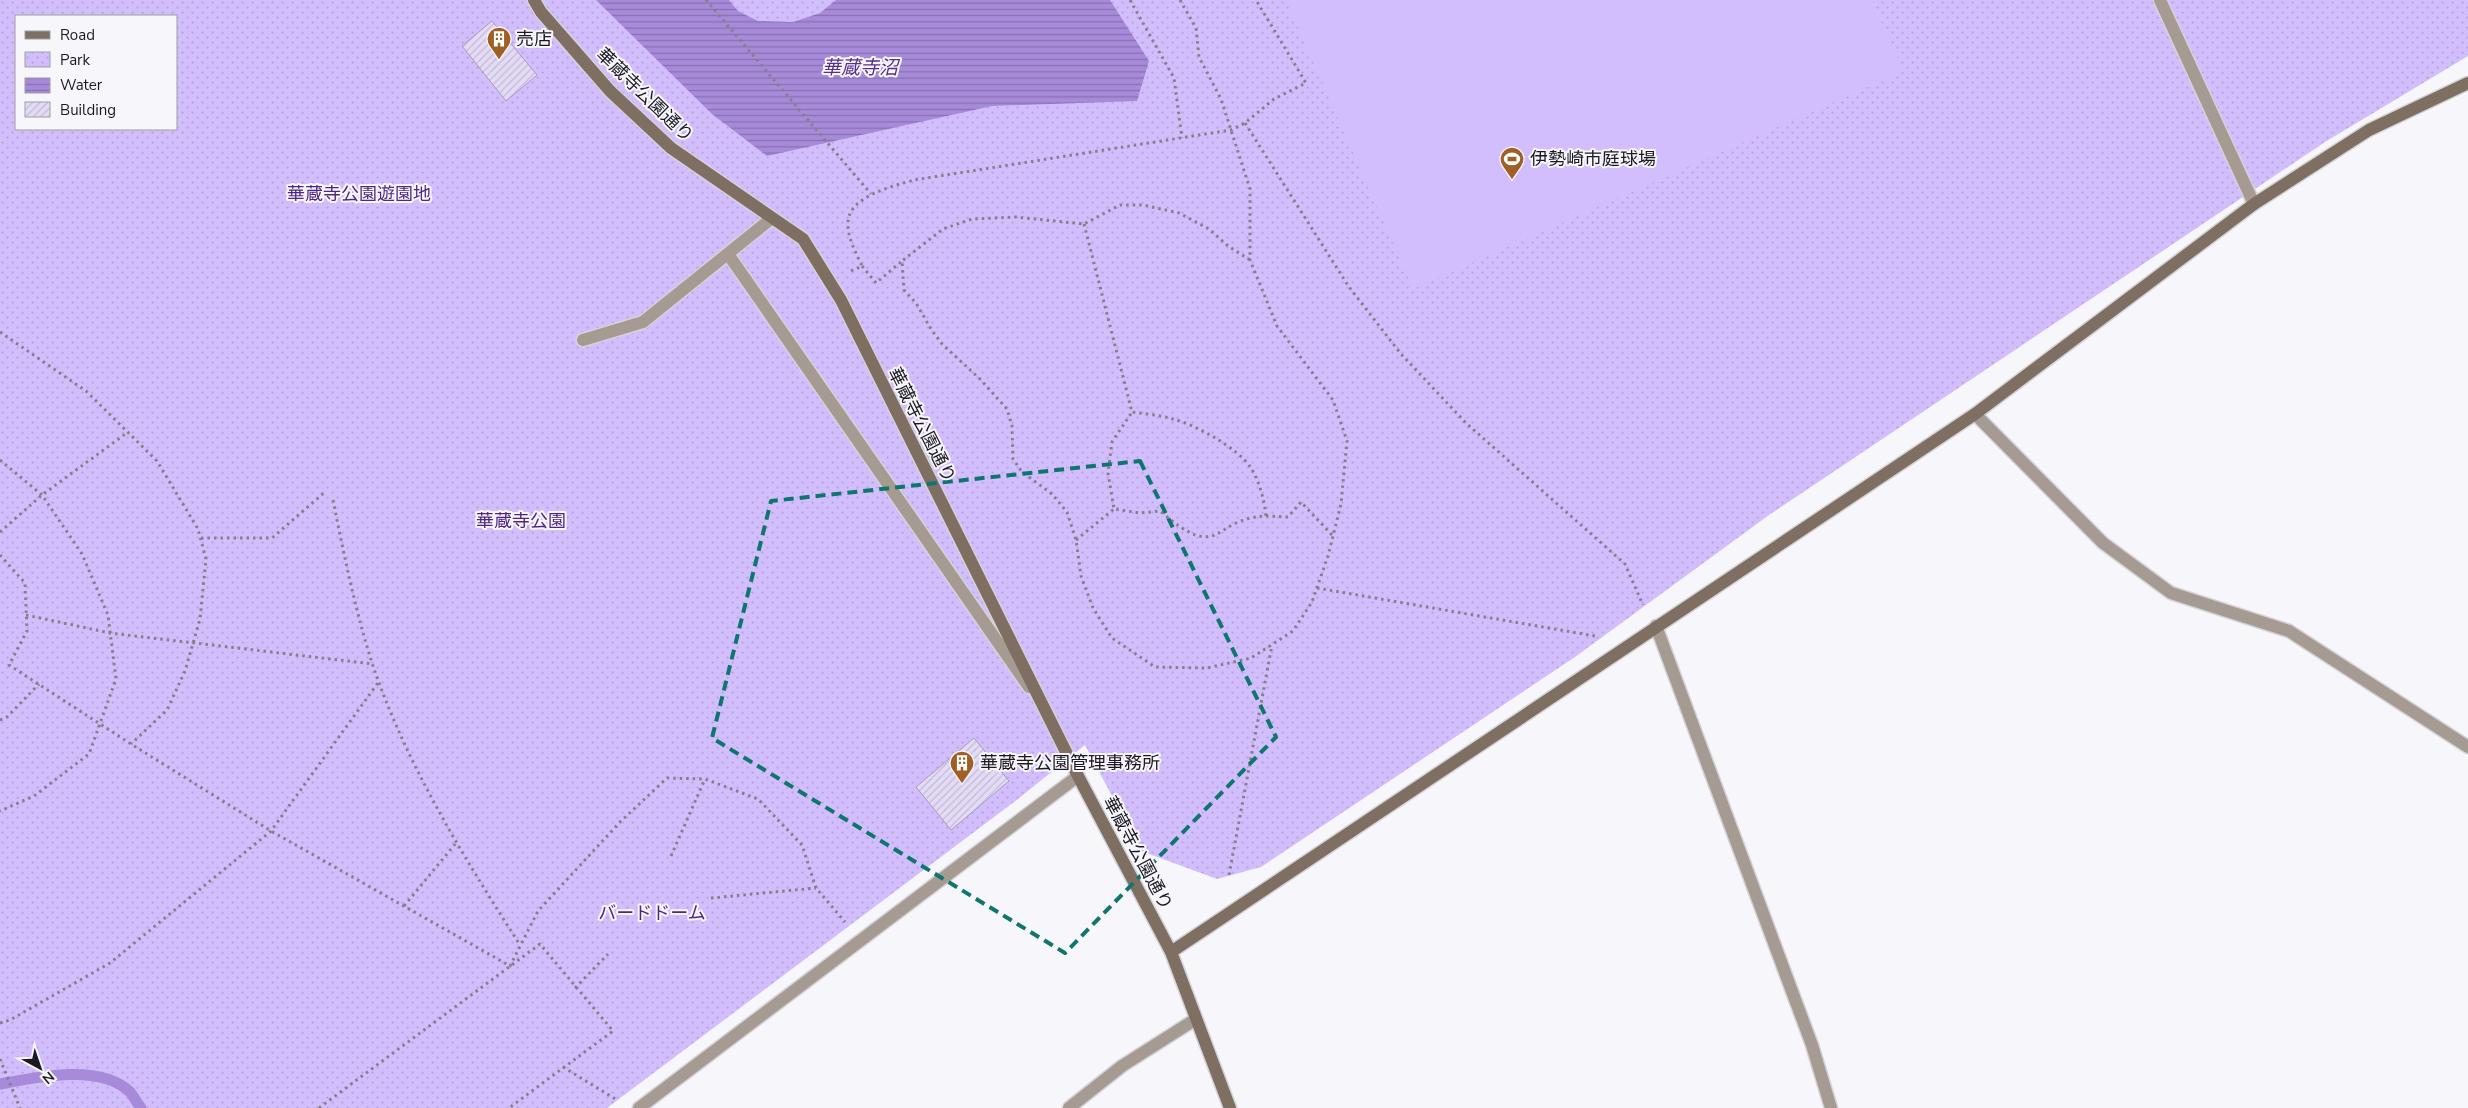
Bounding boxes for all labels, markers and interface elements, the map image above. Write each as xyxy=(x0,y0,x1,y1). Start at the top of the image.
legend xyxy=(15,15,178,130)
text: Road xyxy=(60,25,95,45)
building icon: 売店 xyxy=(486,26,512,60)
place label: 売店 xyxy=(516,27,552,51)
street label: 華蔵寺公園通り xyxy=(591,43,699,147)
text: Park xyxy=(60,50,90,70)
water label: 華蔵寺沼 xyxy=(822,55,901,81)
text: Water xyxy=(60,75,103,95)
text: Building xyxy=(60,100,116,120)
sports icon: 伊勢崎市庭球場 xyxy=(1499,146,1525,180)
place label: 伊勢崎市庭球場 xyxy=(1530,147,1656,171)
park label: 華蔵寺公園遊園地 xyxy=(287,182,431,206)
street label: 華蔵寺公園通り xyxy=(883,363,961,487)
park label: 華蔵寺公園 xyxy=(476,509,566,533)
building icon: 華蔵寺公園管理事務所 xyxy=(949,750,975,784)
place label: 華蔵寺公園管理事務所 xyxy=(980,751,1160,775)
street label: 華蔵寺公園通り xyxy=(1098,792,1178,914)
park label: バードドーム xyxy=(598,901,706,925)
north arrow xyxy=(15,1043,65,1093)
text: N xyxy=(38,1067,58,1088)

